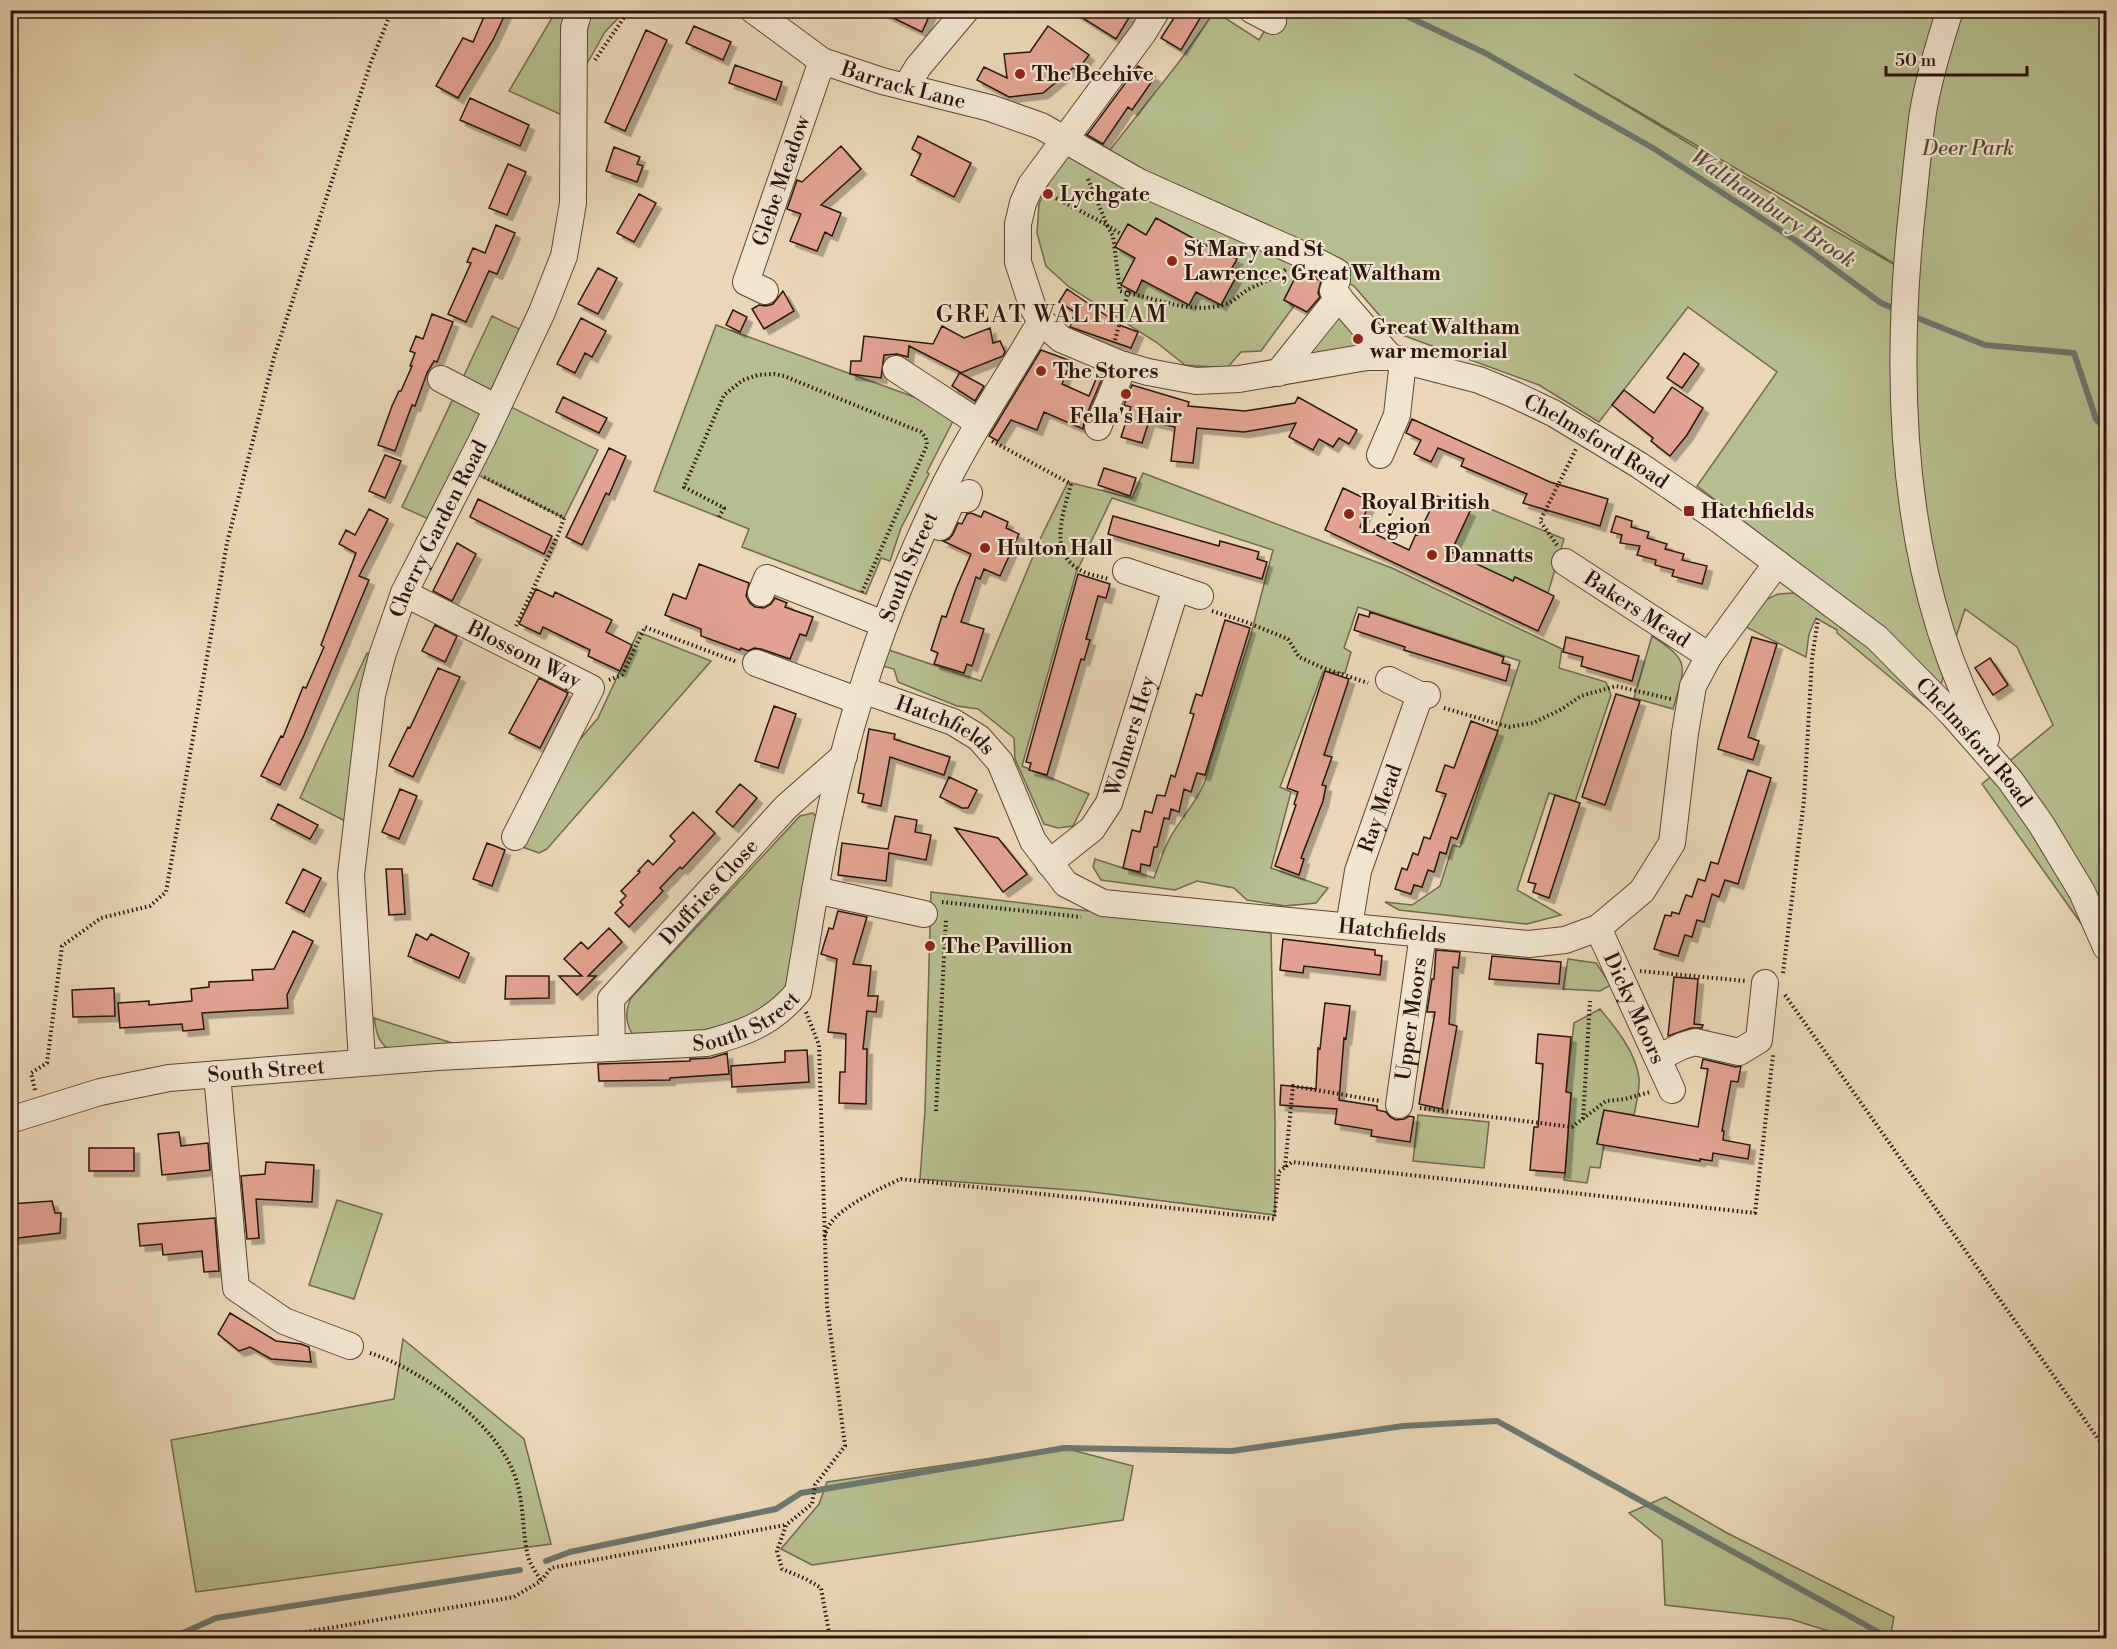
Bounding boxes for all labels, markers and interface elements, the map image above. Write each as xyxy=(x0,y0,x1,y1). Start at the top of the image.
scale bar xyxy=(1886,39,2027,77)
text: 50 m xyxy=(1895,49,1937,72)
street label: Barrack Lane xyxy=(837,56,968,115)
place label: The Beehive xyxy=(1032,62,1154,88)
marker: The Beehive xyxy=(1013,67,1027,81)
street label: Glebe Meadow xyxy=(747,112,816,250)
park label: Deer Park xyxy=(1921,136,2014,162)
water label: Walthambury Brook xyxy=(1685,144,1861,275)
place label: Lychgate xyxy=(1060,182,1150,208)
marker: Lychgate xyxy=(1041,187,1055,201)
place label: St Mary and St Lawrence, Great Waltham xyxy=(1184,237,1441,287)
marker: St Mary and St Lawrence, Great Waltham xyxy=(1165,254,1179,268)
district label: GREAT WALTHAM xyxy=(936,300,1168,330)
place label: Great Waltham war memorial xyxy=(1369,315,1520,365)
marker: Great Waltham war memorial xyxy=(1351,332,1365,346)
place label: The Stores xyxy=(1053,359,1158,385)
marker: The Stores xyxy=(1034,364,1048,378)
marker: Fella's Hair xyxy=(1119,387,1133,401)
street label: Chelmsford Road xyxy=(1519,389,1673,495)
place label: Fella's Hair xyxy=(1070,404,1182,430)
street label: Cherry Garden Road xyxy=(384,436,494,621)
place label: Royal British Legion xyxy=(1361,490,1490,540)
place label: Hatchfields xyxy=(1701,499,1814,525)
marker: Hatchfields xyxy=(1682,504,1696,518)
street label: South Street xyxy=(875,507,944,626)
marker: Royal British Legion xyxy=(1342,507,1356,521)
place label: Hulton Hall xyxy=(997,536,1113,562)
marker: Hulton Hall xyxy=(978,541,992,555)
place label: Dannatts xyxy=(1444,543,1533,569)
marker: Dannatts xyxy=(1425,548,1439,562)
street label: Bakers Mead xyxy=(1578,565,1694,654)
street label: Blossom Way xyxy=(462,615,586,695)
street label: Wolmers Hey xyxy=(1100,672,1162,801)
street label: Chelmsford Road xyxy=(1910,673,2037,813)
street label: Hatchfields xyxy=(892,691,1000,761)
street label: Ray Mead xyxy=(1353,761,1408,856)
street label: Duffries Close xyxy=(654,834,764,951)
street label: Hatchfields xyxy=(1337,914,1447,950)
place label: The Pavillion xyxy=(942,934,1073,960)
marker: The Pavillion xyxy=(923,939,937,953)
street label: Dicky Moors xyxy=(1597,949,1670,1068)
street label: Upper Moors xyxy=(1391,956,1434,1082)
street label: South Street xyxy=(692,986,806,1058)
street label: South Street xyxy=(207,1054,326,1089)

